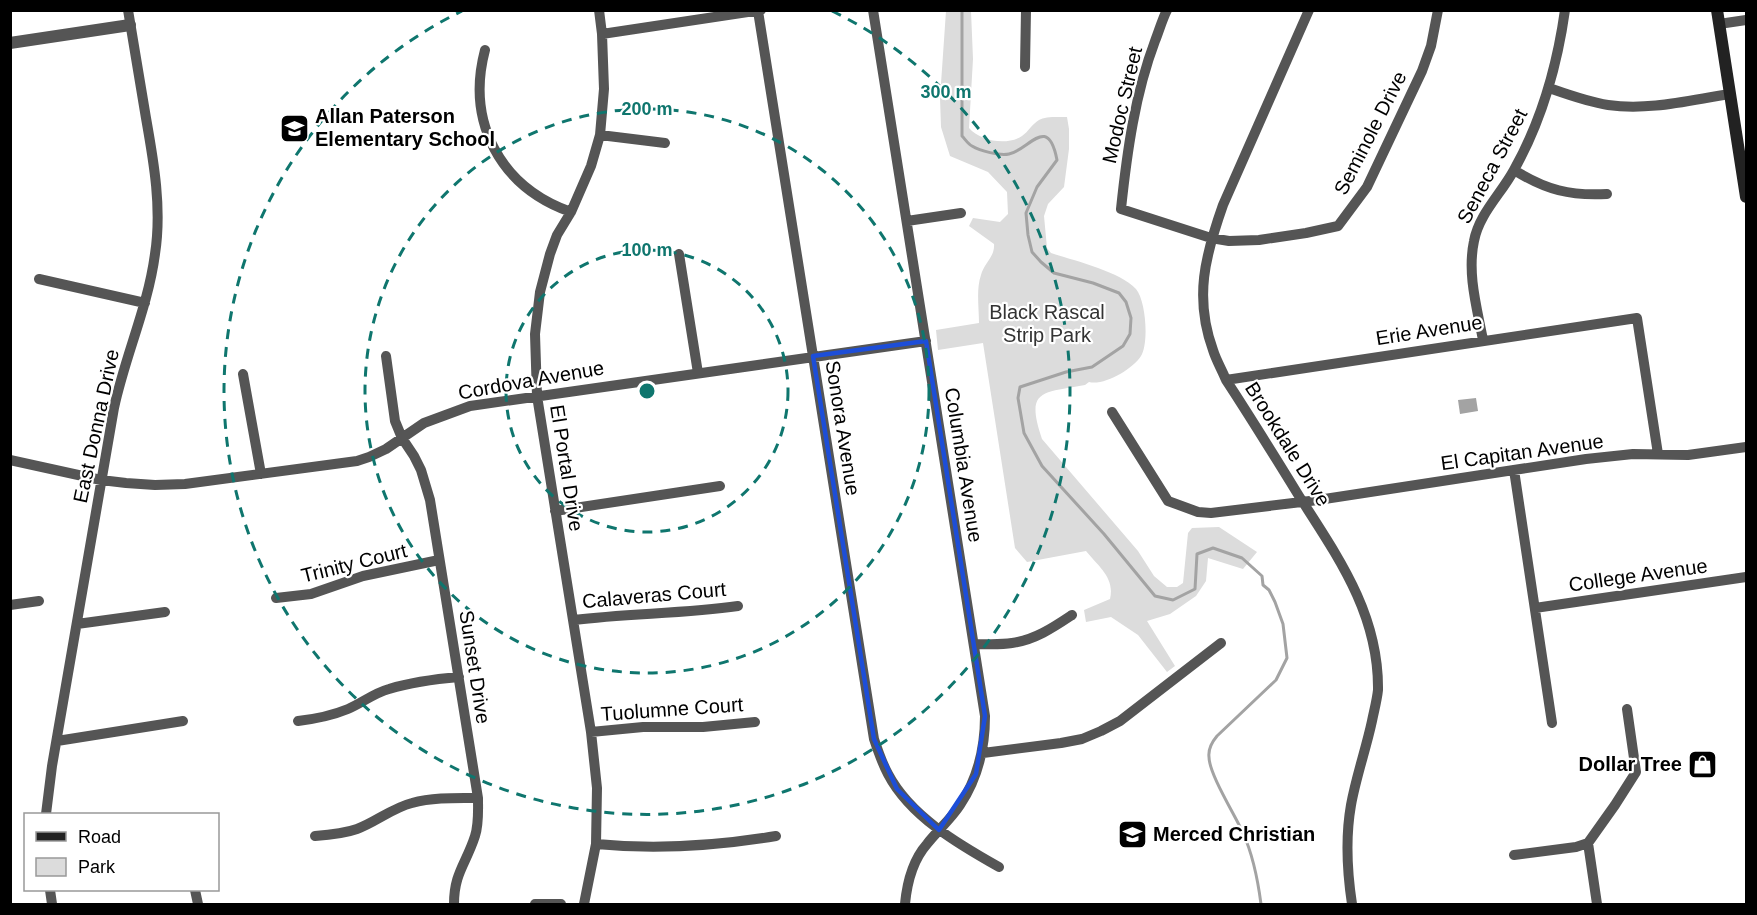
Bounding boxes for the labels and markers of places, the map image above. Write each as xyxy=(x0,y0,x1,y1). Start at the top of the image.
place label: Allan Paterson Elementary School xyxy=(315,105,495,150)
school or university icon: Allan Paterson Elementary School xyxy=(278,112,310,144)
centre of rings xyxy=(637,381,657,401)
shop icon: Dollar Tree xyxy=(1687,748,1719,780)
place label: Dollar Tree xyxy=(1579,753,1682,775)
school or university icon: Merced Christian xyxy=(1116,818,1148,850)
place label: Merced Christian xyxy=(1153,823,1315,845)

